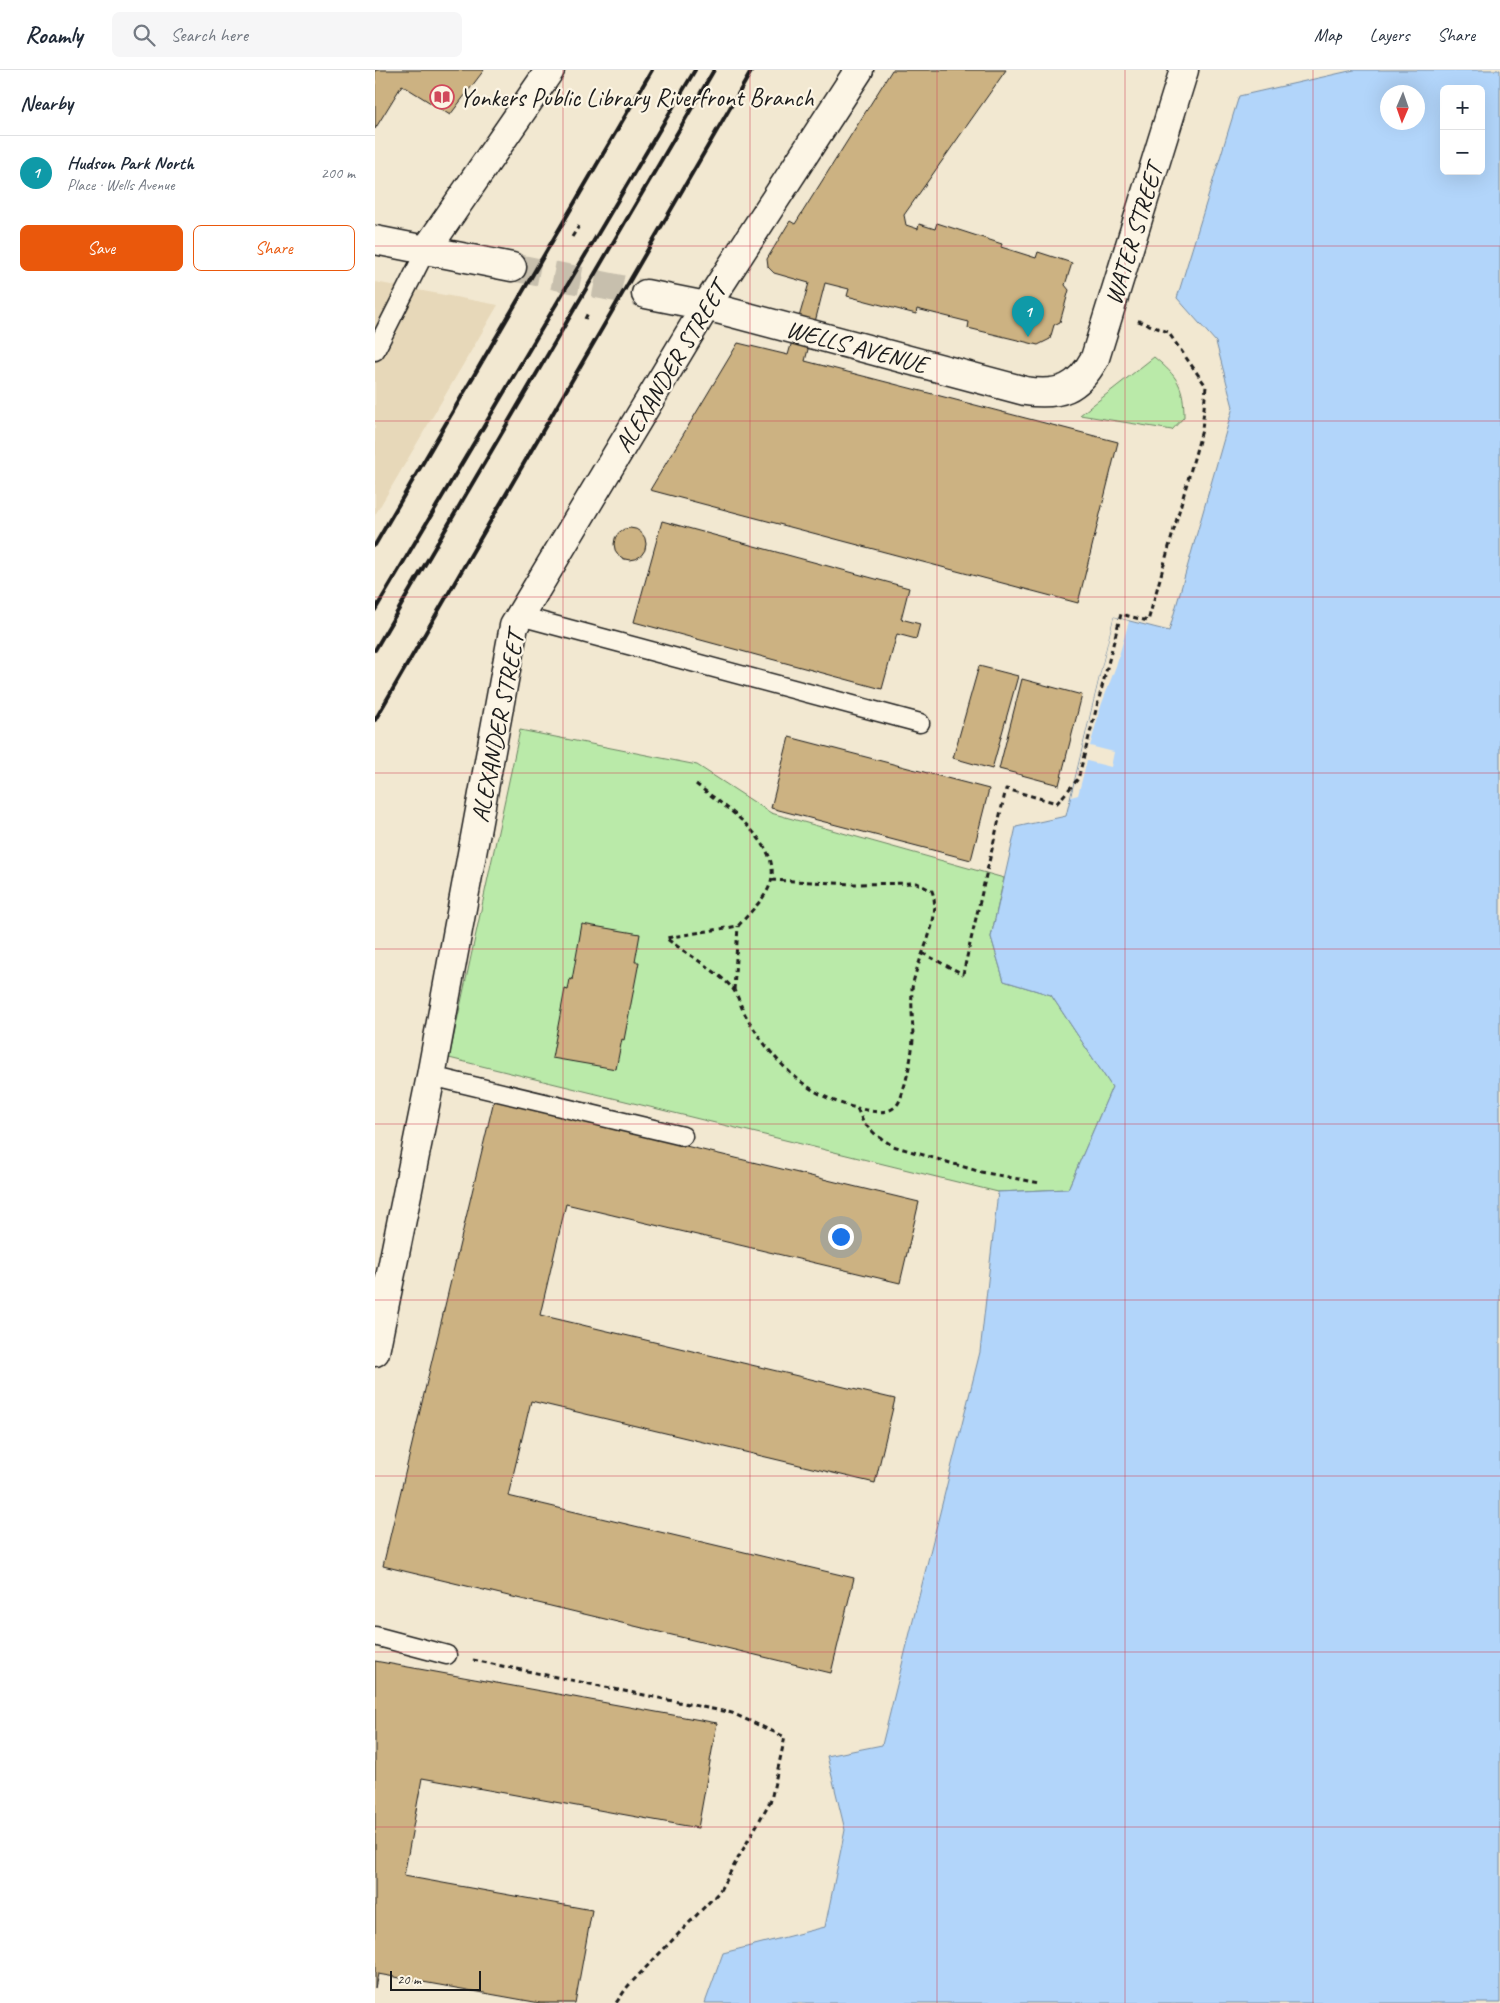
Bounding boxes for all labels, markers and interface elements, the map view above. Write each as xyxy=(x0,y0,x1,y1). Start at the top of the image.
search box xyxy=(112,12,462,57)
text: Roamly xyxy=(25,20,82,50)
icon: search xyxy=(130,21,158,49)
text: Search here xyxy=(170,23,248,47)
text: Map xyxy=(1314,24,1342,46)
text: Layers xyxy=(1370,24,1409,46)
text: Share xyxy=(1437,24,1475,46)
place label: Yonkers Public Library Riverfront Branch xyxy=(459,82,814,114)
library icon: Yonkers Public Library Riverfront Branch xyxy=(429,84,455,110)
north arrow xyxy=(1380,85,1425,130)
map controls xyxy=(1440,85,1485,175)
button: + xyxy=(1440,85,1485,130)
text: Nearby xyxy=(20,90,73,116)
button: − xyxy=(1440,130,1485,175)
text: Hudson Park North xyxy=(67,151,194,175)
street label: WATER STREET xyxy=(1097,155,1172,309)
text: 1 xyxy=(32,163,40,183)
text: 200 m xyxy=(321,163,355,183)
text: Place · Wells Avenue xyxy=(67,175,174,195)
button: Save xyxy=(20,225,183,271)
button: Share xyxy=(193,225,355,271)
street label: ALEXANDER STREET xyxy=(607,271,738,458)
pin: 1 xyxy=(1012,296,1044,337)
street label: WELLS AVENUE xyxy=(783,313,934,382)
street label: ALEXANDER STREET xyxy=(464,623,533,825)
your location xyxy=(828,1224,854,1250)
scale bar xyxy=(390,1968,481,1991)
text: 20 m xyxy=(397,1971,421,1988)

